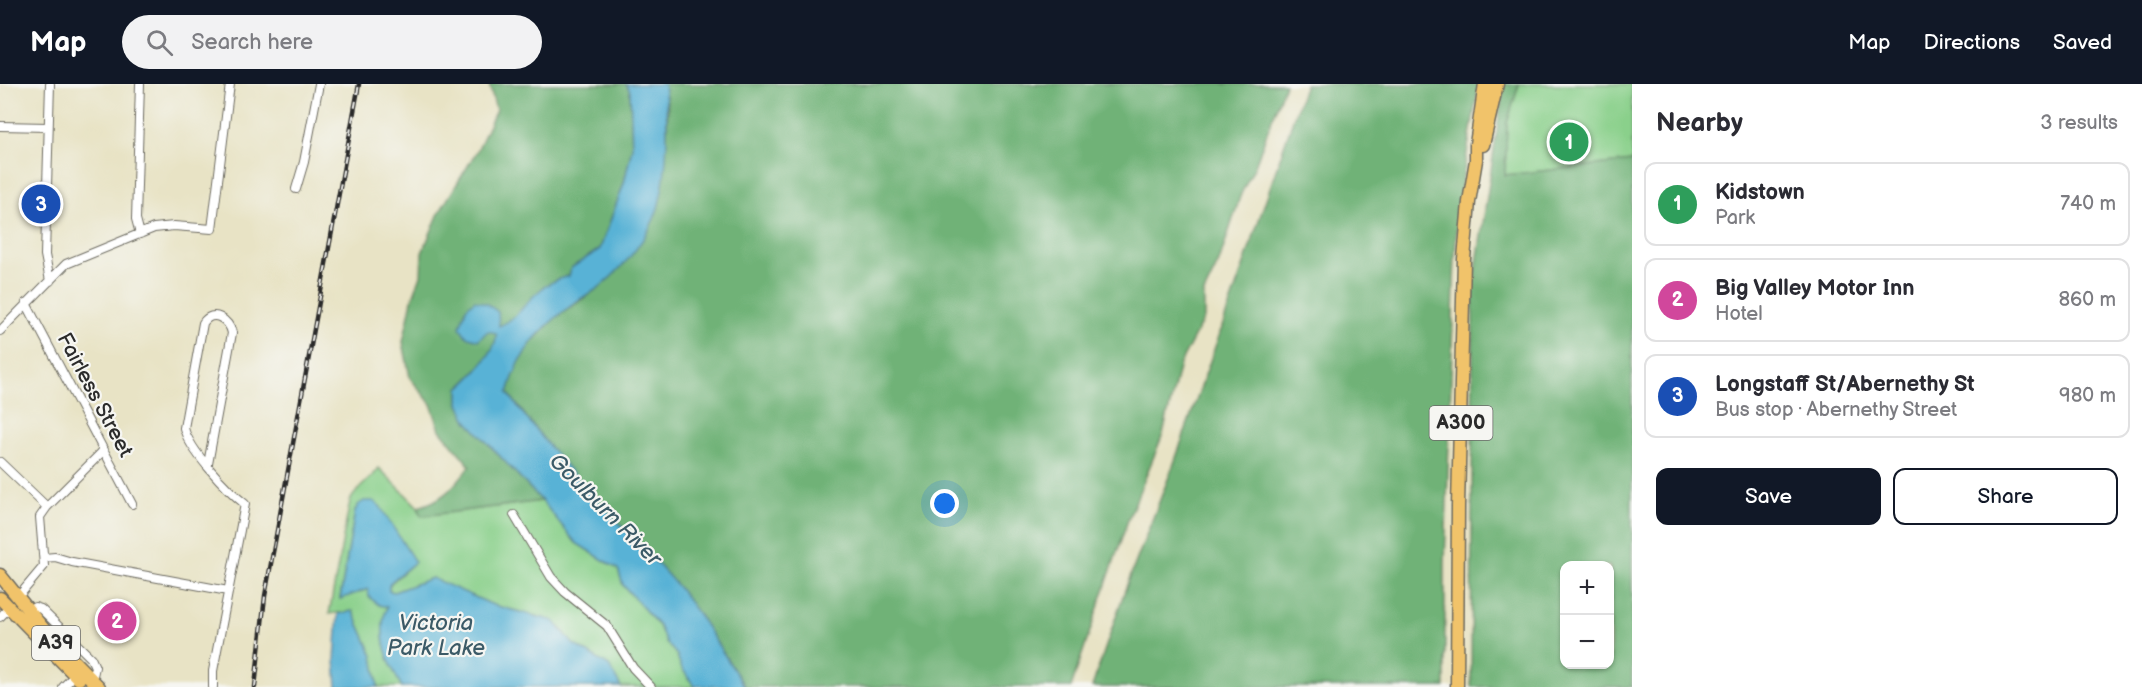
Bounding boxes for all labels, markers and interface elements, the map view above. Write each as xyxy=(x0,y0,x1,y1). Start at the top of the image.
search box xyxy=(122,15,542,69)
text: Map xyxy=(30,26,86,59)
icon: search xyxy=(143,26,176,59)
text: Search here xyxy=(191,29,313,56)
text: Map xyxy=(1848,30,1891,55)
text: Directions xyxy=(1924,30,2020,55)
text: Saved xyxy=(2053,30,2112,55)
text: Nearby xyxy=(1656,108,1743,139)
text: 3 results xyxy=(2040,111,2118,135)
pin: 1 xyxy=(1550,120,1588,164)
text: Kidstown xyxy=(1715,179,1805,206)
pin: 3 xyxy=(22,182,60,226)
text: 1 xyxy=(1673,192,1682,216)
text: 740 m xyxy=(2060,192,2116,216)
text: Park xyxy=(1715,206,1755,230)
text: Big Valley Motor Inn xyxy=(1715,275,1915,302)
text: 2 xyxy=(1672,288,1683,312)
text: 860 m xyxy=(2058,288,2116,312)
text: Hotel xyxy=(1715,302,1763,326)
street label: Fairless Street xyxy=(52,329,138,462)
text: Longstaff St/Abernethy St xyxy=(1715,371,1975,398)
text: 3 xyxy=(1672,384,1683,408)
text: 980 m xyxy=(2059,384,2116,408)
text: Bus stop · Abernethy Street xyxy=(1715,398,1957,422)
road number: A300 xyxy=(1430,406,1492,440)
water label: Goulburn River xyxy=(543,448,668,573)
button: Save xyxy=(1656,468,1881,525)
button: Share xyxy=(1893,468,2118,525)
your location xyxy=(930,489,959,518)
map controls xyxy=(1560,561,1614,669)
button: + xyxy=(1560,561,1614,615)
pin: 2 xyxy=(98,598,136,644)
water label: Victoria Park Lake xyxy=(387,610,485,662)
button: − xyxy=(1560,615,1614,669)
road number: A39 xyxy=(32,626,80,660)

